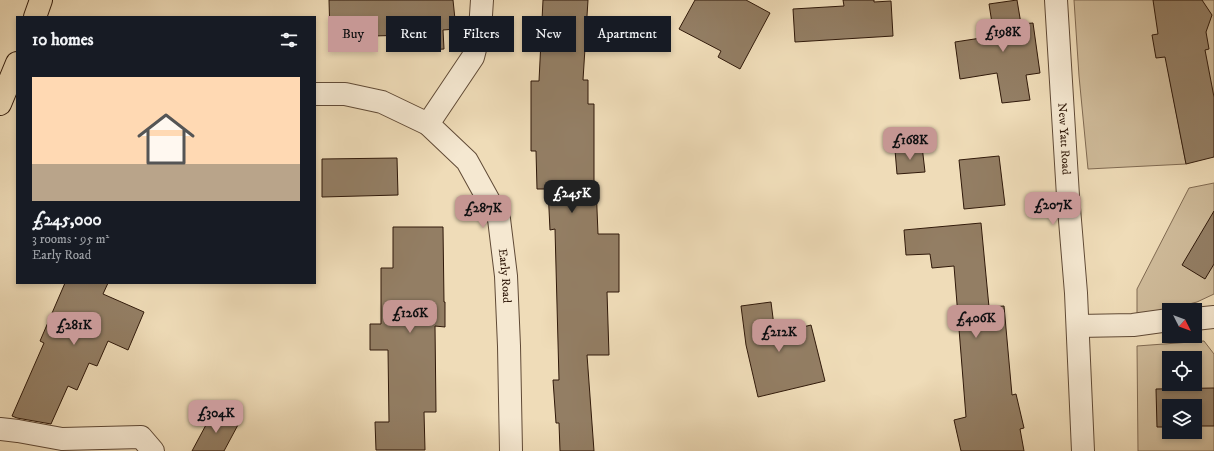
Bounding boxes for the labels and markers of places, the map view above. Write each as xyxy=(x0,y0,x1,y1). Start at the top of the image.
pin: £198K xyxy=(975,19,1031,53)
pin: £168K xyxy=(882,127,938,161)
pin: £245K xyxy=(544,180,600,214)
pin: £207K xyxy=(1025,192,1081,226)
pin: £287K xyxy=(455,195,511,229)
pin: £126K xyxy=(382,300,438,334)
pin: £406K xyxy=(948,305,1004,339)
pin: £281K xyxy=(46,312,102,346)
pin: £212K xyxy=(751,319,807,353)
pin: £304K xyxy=(188,400,244,434)

